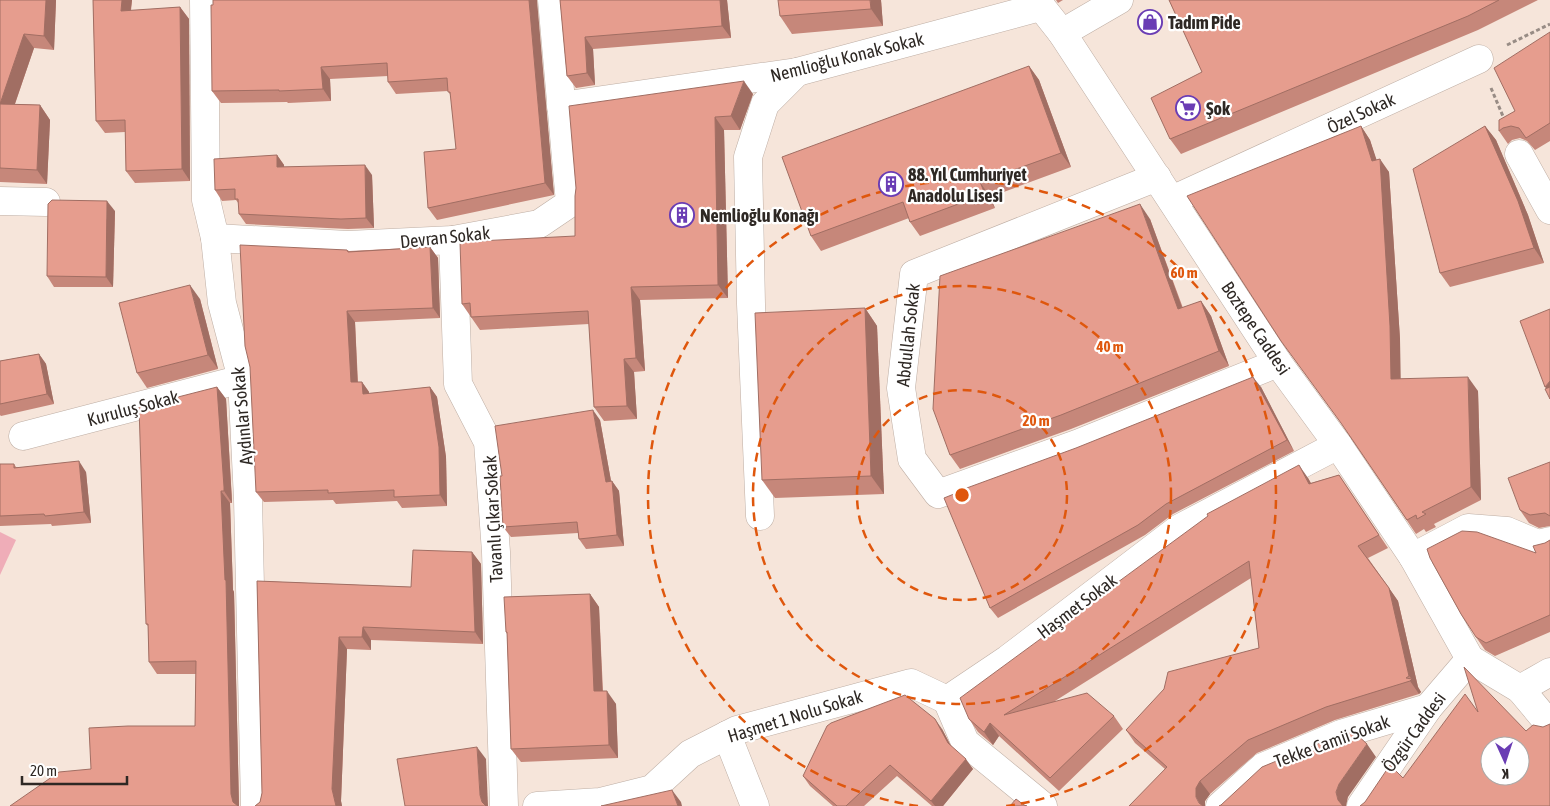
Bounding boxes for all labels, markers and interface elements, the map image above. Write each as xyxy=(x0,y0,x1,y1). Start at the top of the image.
shop icon: Tadım Pide xyxy=(1137,9,1163,35)
place label: Tadım Pide xyxy=(1168,12,1241,33)
street label: Nemlioğlu Konak Sokak xyxy=(768,28,926,86)
street label: Özel Sokak xyxy=(1324,88,1398,138)
supermarket icon: Şok xyxy=(1175,95,1201,121)
place label: Şok xyxy=(1206,98,1231,119)
place label: 88. Yıl Cumhuriyet Anadolu Lisesi xyxy=(907,164,1027,206)
building icon: 88. Yıl Cumhuriyet Anadolu Lisesi xyxy=(878,171,904,197)
building icon: Nemlioğlu Konağı xyxy=(669,202,695,228)
place label: Nemlioğlu Konağı xyxy=(700,205,819,226)
street label: Devran Sokak xyxy=(399,222,491,252)
text: 60 m xyxy=(1171,264,1198,281)
street label: Boztepe Caddesi xyxy=(1217,277,1295,379)
street label: Abdullah Sokak xyxy=(892,282,924,388)
text: 40 m xyxy=(1096,338,1124,355)
street label: Aydınlar Sokak xyxy=(227,366,257,466)
street label: Kuruluş Sokak xyxy=(85,386,181,430)
text: 20 m xyxy=(1023,412,1050,429)
street label: Tavanlı Çıkar Sokak xyxy=(479,455,507,583)
centre of rings xyxy=(953,486,971,504)
street label: Haşmet Sokak xyxy=(1033,569,1121,643)
street label: Haşmet 1 Nolu Sokak xyxy=(725,685,865,747)
street label: Özgür Caddesi xyxy=(1378,688,1450,776)
street label: Tekke Camii Sokak xyxy=(1271,710,1393,772)
north arrow xyxy=(1480,736,1530,786)
scale bar xyxy=(22,754,128,786)
text: 20 m xyxy=(30,762,57,779)
text: K xyxy=(1502,766,1510,782)

